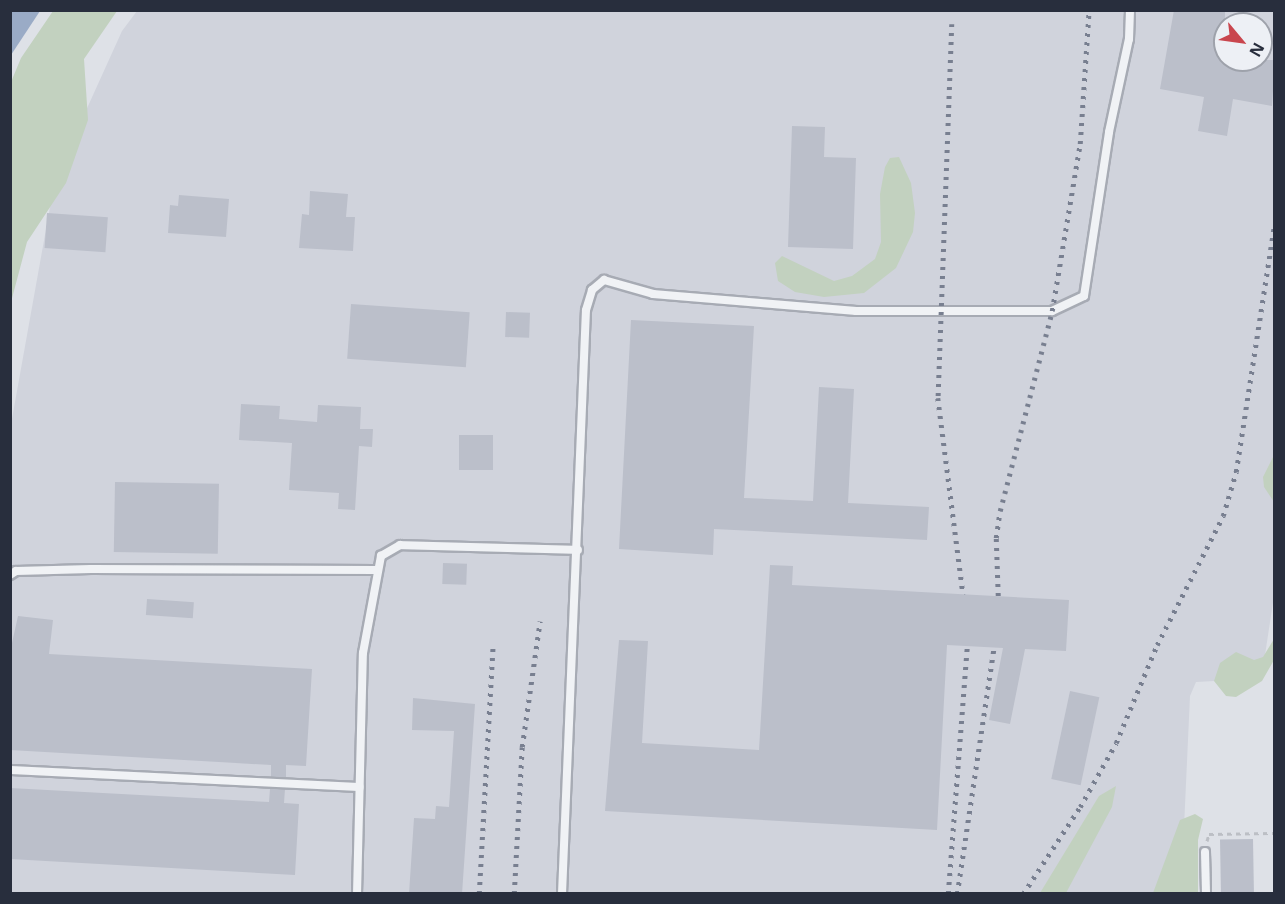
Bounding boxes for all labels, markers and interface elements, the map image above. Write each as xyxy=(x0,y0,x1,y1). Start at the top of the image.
north arrow xyxy=(1213,12,1273,72)
text: N xyxy=(1244,39,1270,61)

